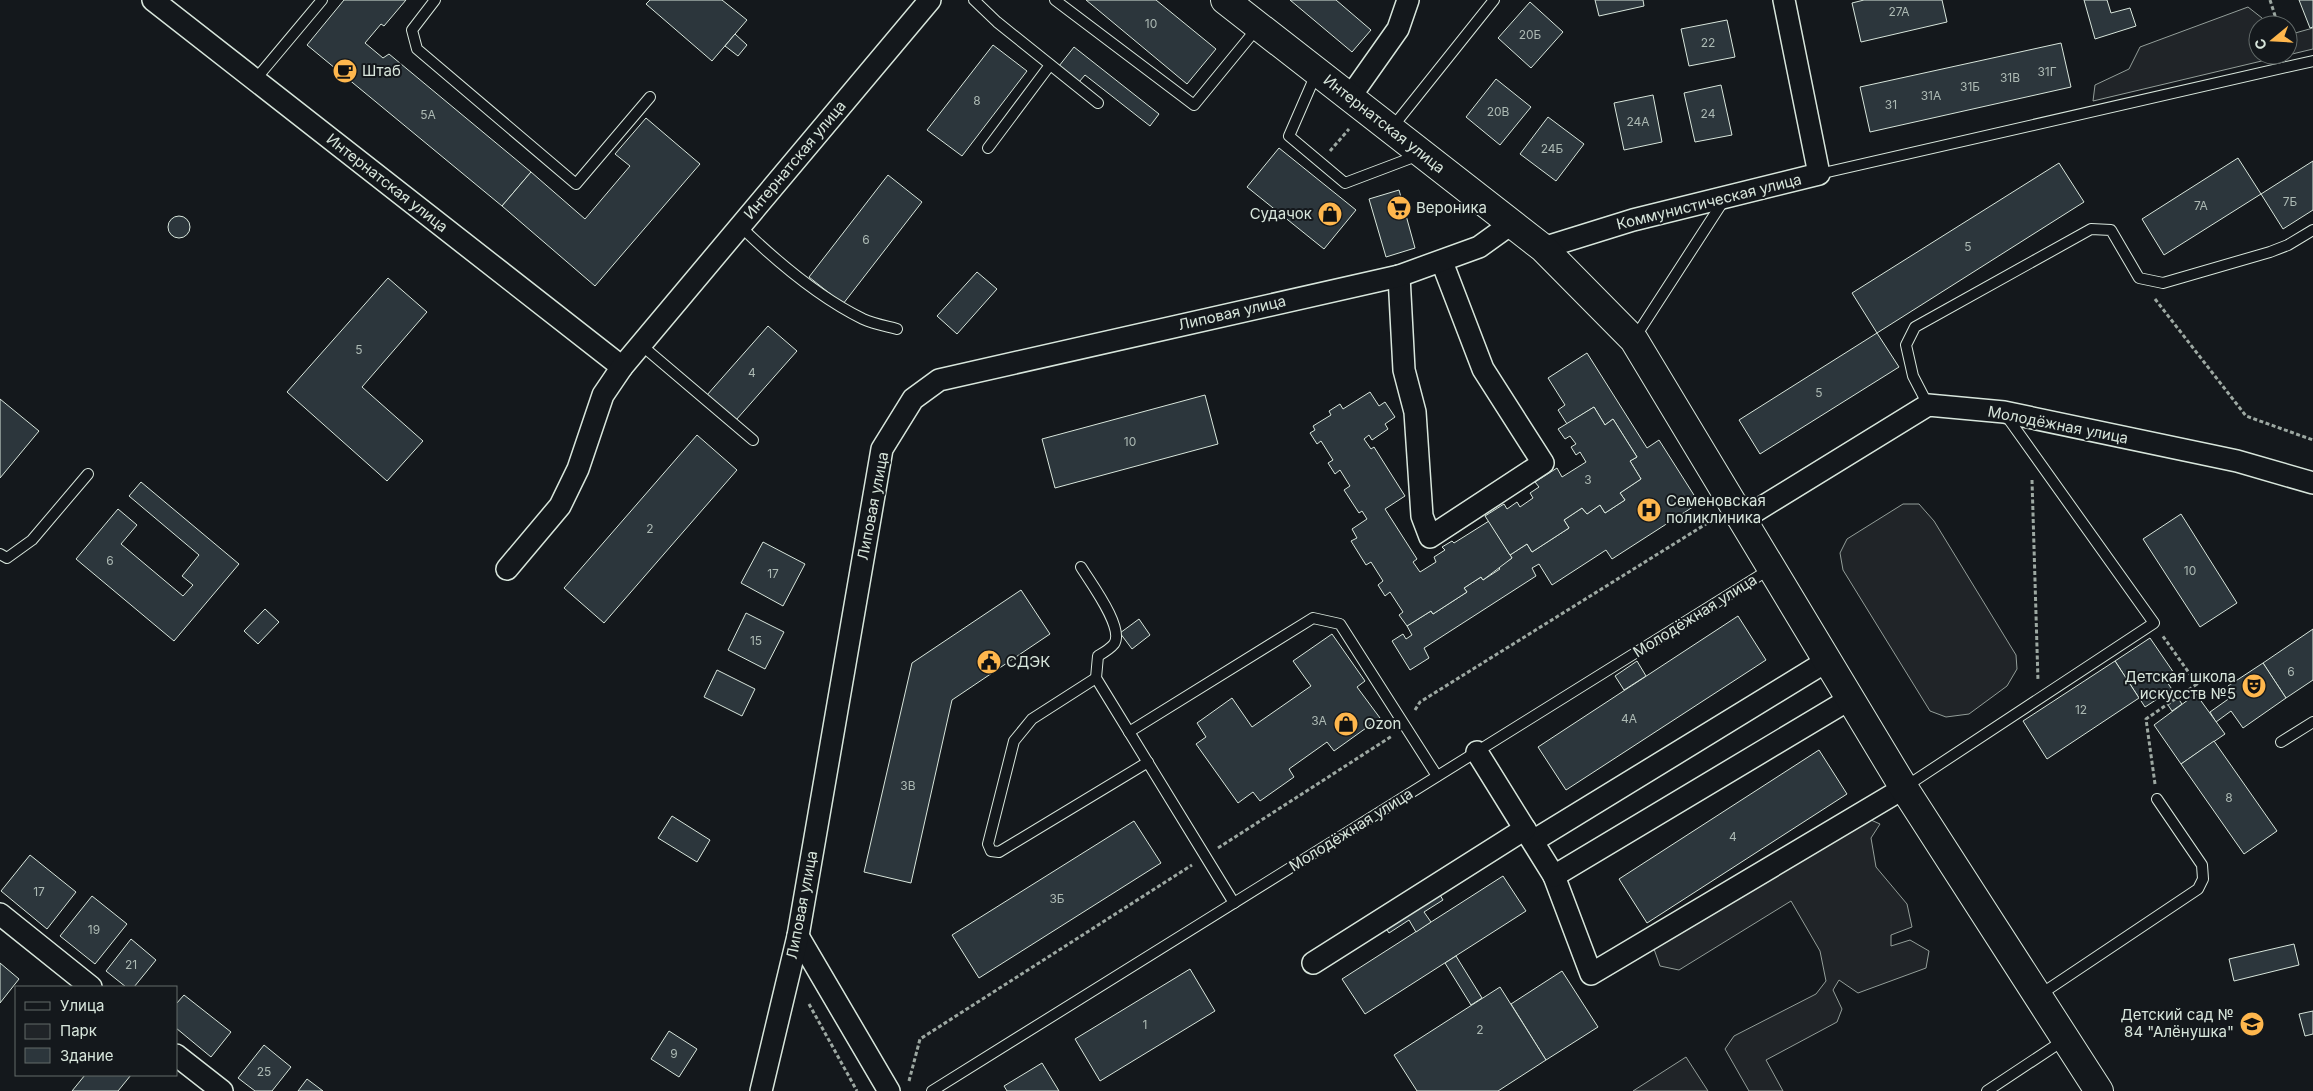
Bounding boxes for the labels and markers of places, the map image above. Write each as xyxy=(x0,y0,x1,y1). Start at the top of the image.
cafe icon: Штаб xyxy=(332,58,358,84)
place label: Штаб xyxy=(362,61,401,80)
supermarket icon: Вероника xyxy=(1386,195,1412,221)
place label: Вероника xyxy=(1416,198,1487,217)
shop icon: Судачок xyxy=(1317,201,1343,227)
place label: Судачок xyxy=(1250,204,1312,223)
place label: Семеновская поликлиника xyxy=(1666,491,1766,527)
hospital icon: Семеновская поликлиника xyxy=(1636,497,1662,523)
public building icon: СДЭК xyxy=(976,649,1002,675)
place label: СДЭК xyxy=(1006,652,1050,671)
place label: Детская школа искусств №5 xyxy=(2124,667,2236,703)
theatre icon: Детская школа искусств №5 xyxy=(2241,673,2267,699)
shop icon: Ozon xyxy=(1333,711,1359,737)
place label: Ozon xyxy=(1364,714,1401,733)
place label: Детский сад № 84 "Алёнушка" xyxy=(2120,1005,2234,1041)
school or university icon: Детский сад № 84 "Алёнушка" xyxy=(2239,1011,2265,1037)

